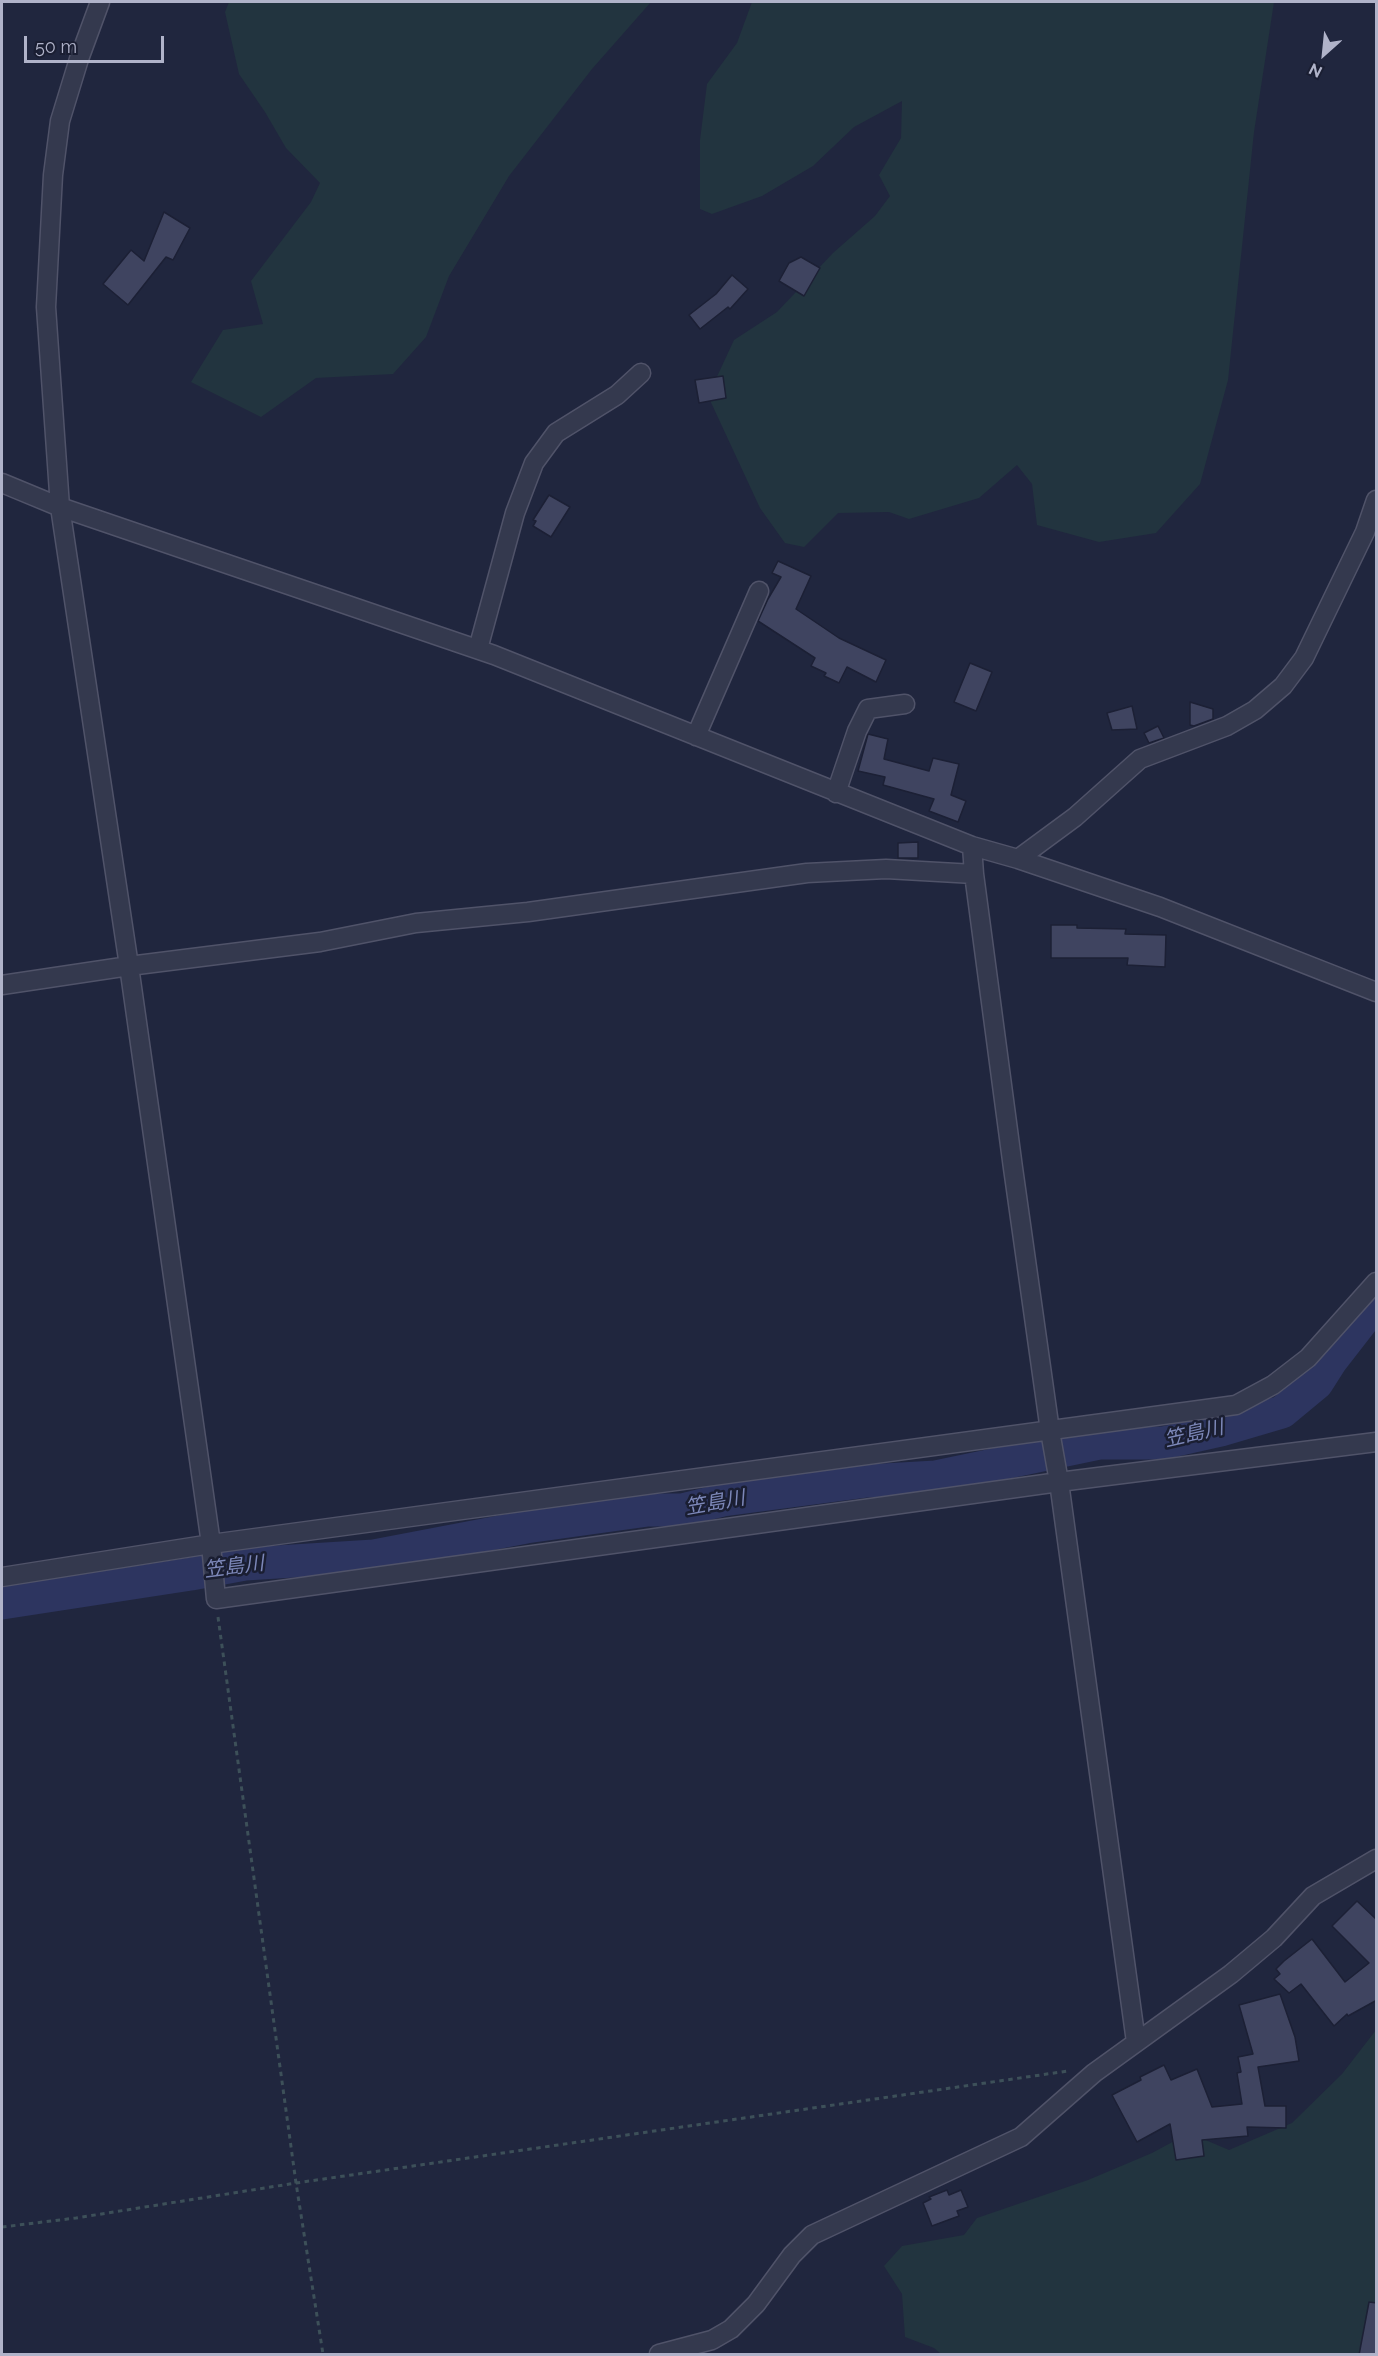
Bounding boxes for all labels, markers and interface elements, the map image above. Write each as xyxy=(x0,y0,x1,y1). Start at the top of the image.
scale bar xyxy=(27,24,166,62)
north arrow xyxy=(1294,24,1354,84)
text: 50 m xyxy=(35,36,77,57)
text: N xyxy=(1306,59,1325,82)
water label: 笠島川 xyxy=(1162,1416,1226,1452)
water label: 笠島川 xyxy=(683,1486,747,1520)
water label: 笠島川 xyxy=(203,1551,265,1583)

